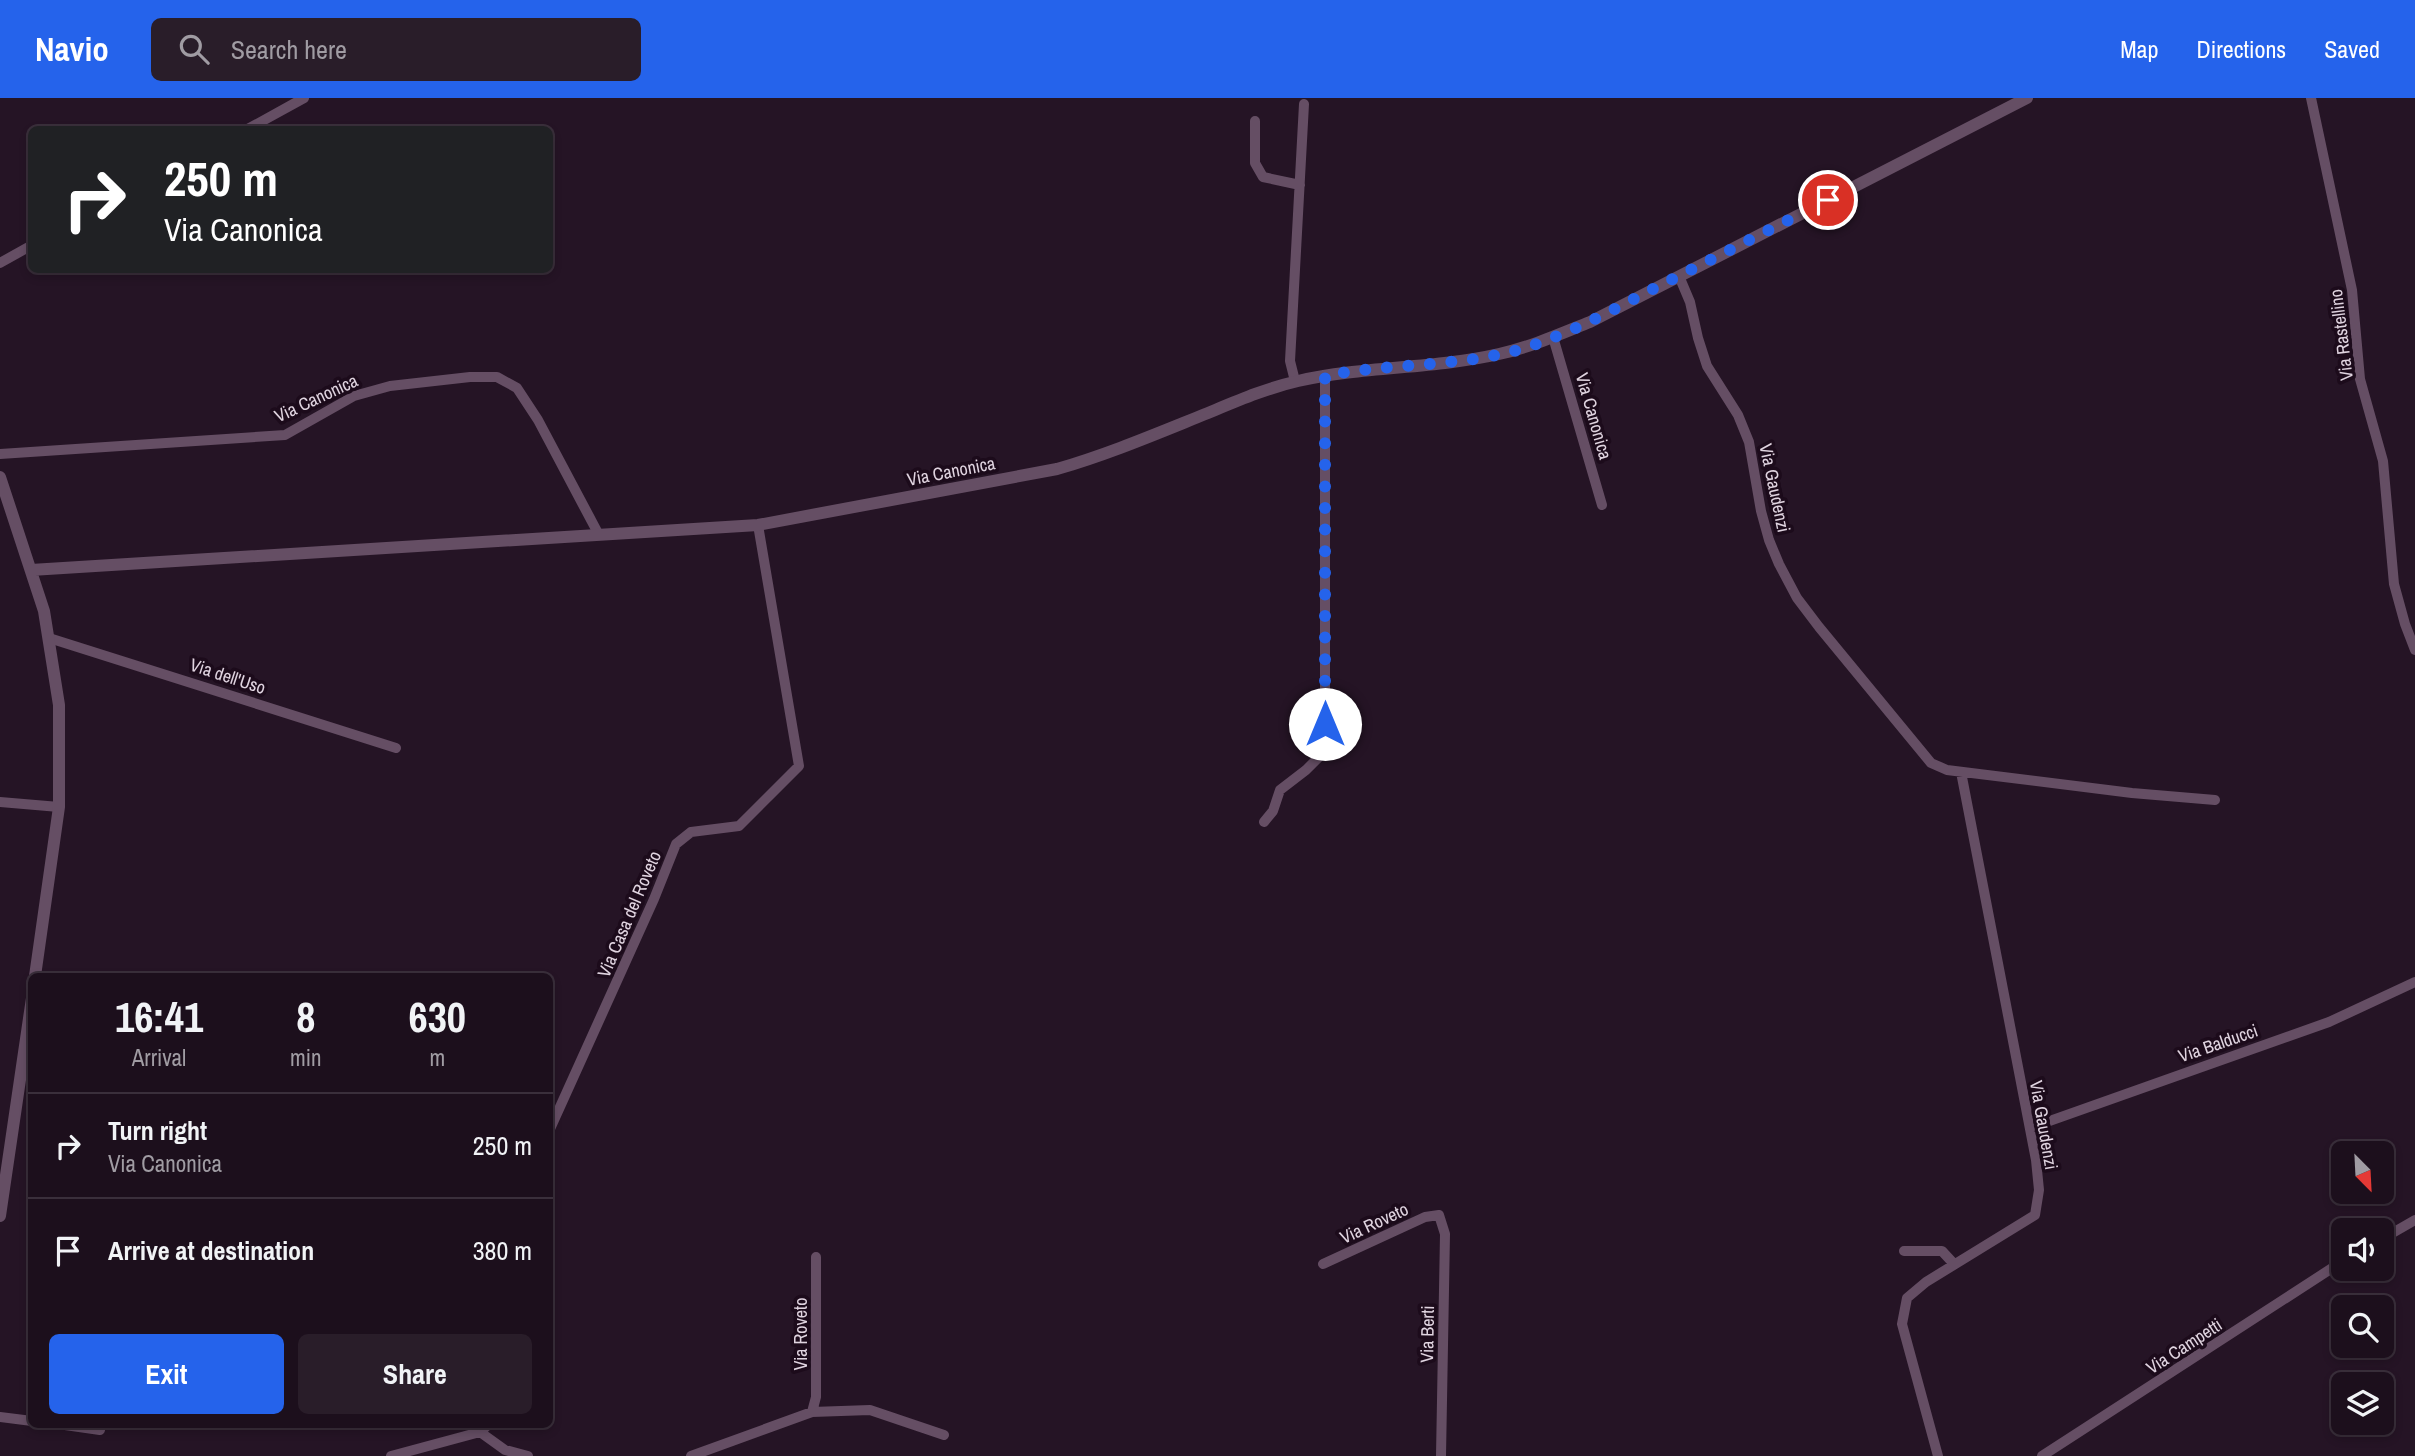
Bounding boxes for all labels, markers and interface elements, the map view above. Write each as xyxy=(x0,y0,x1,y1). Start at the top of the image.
search box xyxy=(151,18,641,81)
text: Navio xyxy=(35,27,109,71)
icon: search xyxy=(175,30,213,68)
text: Search here xyxy=(231,32,347,67)
text: Map xyxy=(2120,33,2158,65)
text: Directions xyxy=(2196,33,2286,65)
text: Saved xyxy=(2324,33,2380,65)
text: 250 m xyxy=(164,145,278,211)
icon: right xyxy=(49,154,140,245)
pin xyxy=(1798,170,1858,230)
icon: arrive xyxy=(1809,181,1847,219)
text: Via Canonica xyxy=(164,208,323,251)
street label: Via Rastellino xyxy=(2323,288,2359,382)
street label: Via Canonica xyxy=(270,368,362,428)
street label: Via Canonica xyxy=(1570,370,1618,462)
street label: Via Gaudenzi xyxy=(1753,441,1797,535)
street label: Via Canonica xyxy=(905,450,997,492)
street label: Via dell'Uso xyxy=(187,652,269,700)
position arrow xyxy=(1288,687,1362,761)
street label: Via Casa del Roveto xyxy=(591,847,667,981)
text: 16:41 xyxy=(115,989,203,1045)
text: 8 xyxy=(296,989,315,1045)
text: 630 xyxy=(409,989,466,1045)
street label: Via Balducci xyxy=(2175,1018,2261,1068)
text: Arrival xyxy=(132,1042,186,1073)
text: min xyxy=(290,1042,322,1073)
text: m xyxy=(429,1042,445,1073)
street label: Via Gaudenzi xyxy=(2024,1078,2064,1172)
text: Turn right xyxy=(108,1113,207,1148)
icon: right xyxy=(49,1127,87,1165)
text: 250 m xyxy=(473,1128,532,1163)
north arrow xyxy=(2331,1141,2394,1204)
map controls xyxy=(2331,1141,2394,1435)
text: Via Canonica xyxy=(108,1148,222,1179)
street label: Via Roveto xyxy=(1336,1196,1412,1250)
button: sound xyxy=(2331,1218,2394,1281)
icon: arrive xyxy=(49,1232,87,1270)
text: Arrive at destination xyxy=(108,1233,314,1268)
text: 380 m xyxy=(473,1233,532,1268)
button: search xyxy=(2331,1295,2394,1358)
street label: Via Roveto xyxy=(788,1298,813,1370)
street label: Via Berti xyxy=(1414,1305,1440,1363)
street label: Via Campetti xyxy=(2141,1312,2227,1380)
button: Exit xyxy=(49,1334,284,1414)
button: Share xyxy=(298,1334,532,1414)
button: layers xyxy=(2331,1372,2394,1435)

